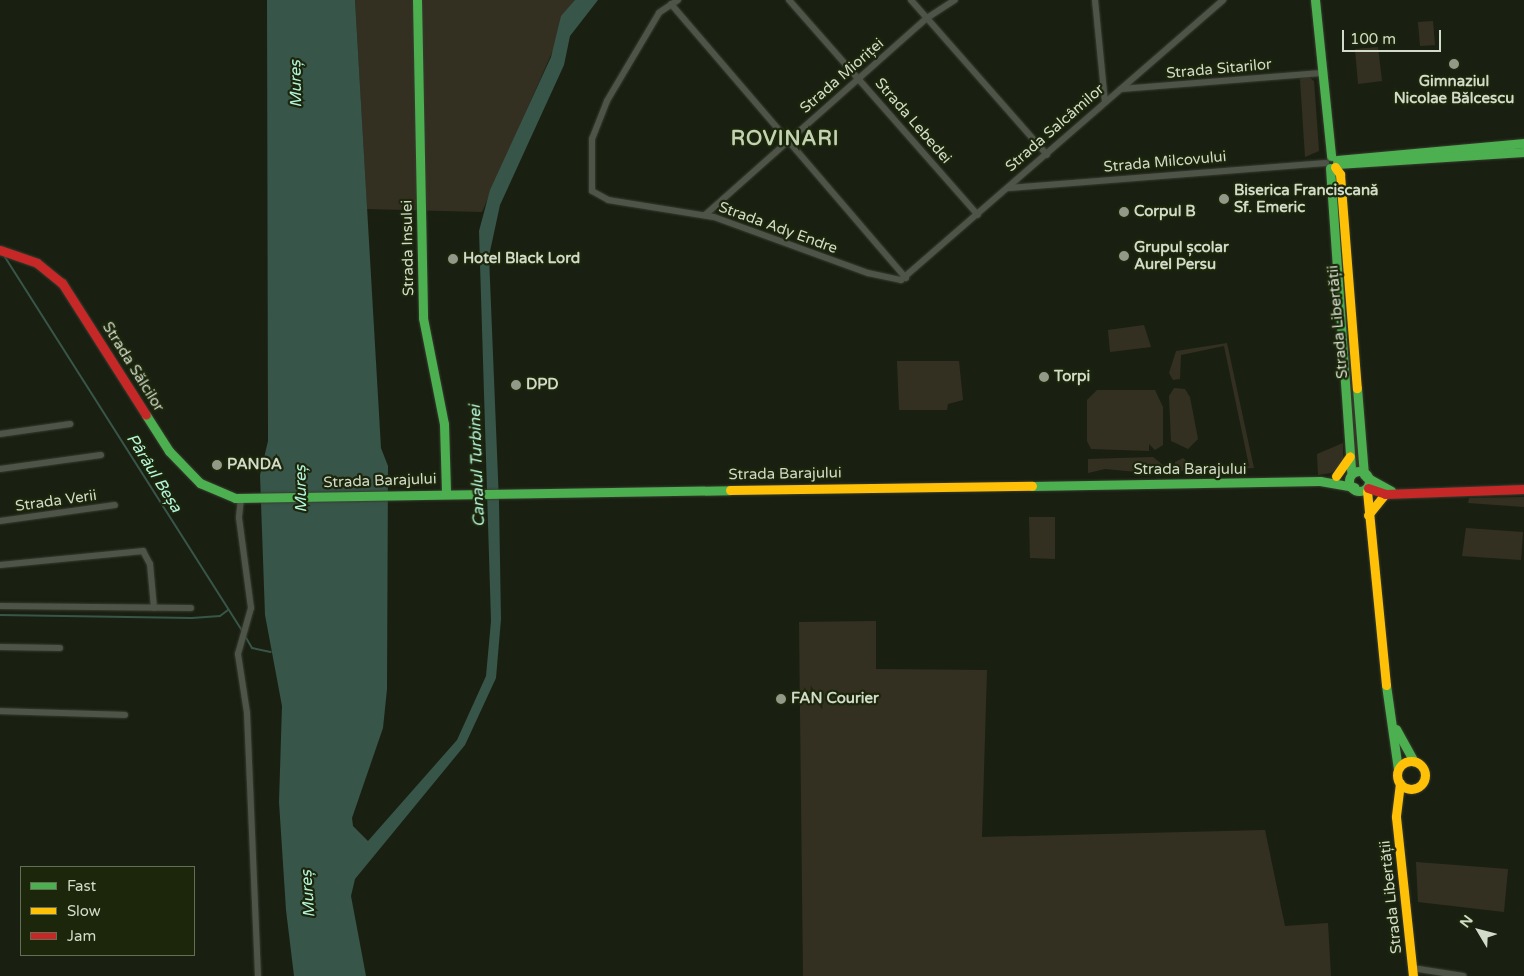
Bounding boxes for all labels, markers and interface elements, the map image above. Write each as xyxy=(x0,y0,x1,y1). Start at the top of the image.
scale bar xyxy=(1344,20,1443,52)
text: 100 m xyxy=(1350,30,1396,48)
street label: Strada Mioriței xyxy=(796,35,888,117)
street label: Strada Sitarilor xyxy=(1166,55,1272,83)
marker: Gimnaziul Nicolae Bălcescu xyxy=(1448,58,1460,70)
water label: Mureș xyxy=(286,60,306,108)
place label: Gimnaziul Nicolae Bălcescu xyxy=(1394,72,1514,107)
street label: Strada Lebedei xyxy=(871,75,955,167)
street label: Strada Salcâmilor xyxy=(1002,80,1108,176)
district label: ROVINARI xyxy=(730,127,840,151)
street label: Strada Milcovului xyxy=(1103,148,1227,176)
place label: Biserica Franciscană Sf. Emeric xyxy=(1234,181,1378,216)
marker: Biserica Franciscană Sf. Emeric xyxy=(1218,193,1230,205)
street label: Strada Ady Endre xyxy=(716,198,840,258)
street label: Strada Insulei xyxy=(398,200,418,296)
place label: Corpul B xyxy=(1134,203,1196,221)
marker: Corpul B xyxy=(1118,206,1130,218)
place label: Grupul școlar Aurel Persu xyxy=(1134,238,1229,273)
place label: Hotel Black Lord xyxy=(463,250,580,268)
marker: Grupul școlar Aurel Persu xyxy=(1118,250,1130,262)
marker: Hotel Black Lord xyxy=(447,253,459,265)
street label: Strada Libertății xyxy=(1324,264,1352,380)
street label: Strada Sălcilor xyxy=(98,319,168,415)
place label: Torpi xyxy=(1054,368,1090,386)
marker: Torpi xyxy=(1038,371,1050,383)
place label: DPD xyxy=(526,376,559,394)
marker: DPD xyxy=(510,379,522,391)
water label: Canalul Turbinei xyxy=(465,405,489,527)
water label: Pârâul Beșa xyxy=(122,430,186,516)
place label: PANDA xyxy=(227,456,282,474)
marker: PANDA xyxy=(211,459,223,471)
street label: Strada Barajului xyxy=(1133,461,1247,479)
street label: Strada Barajului xyxy=(728,464,842,484)
water label: Mureș xyxy=(291,465,311,513)
street label: Strada Barajului xyxy=(323,470,437,492)
street label: Strada Verii xyxy=(14,486,98,516)
place label: FAN Courier xyxy=(791,690,879,708)
marker: FAN Courier xyxy=(775,693,787,705)
street label: Strada Libertății xyxy=(1376,839,1406,955)
legend xyxy=(20,866,195,956)
water label: Mureș xyxy=(297,870,319,918)
text: Fast xyxy=(67,877,96,895)
text: Slow xyxy=(67,902,101,920)
north arrow xyxy=(1454,906,1504,956)
text: N xyxy=(1456,912,1477,931)
text: Jam xyxy=(67,927,96,945)

